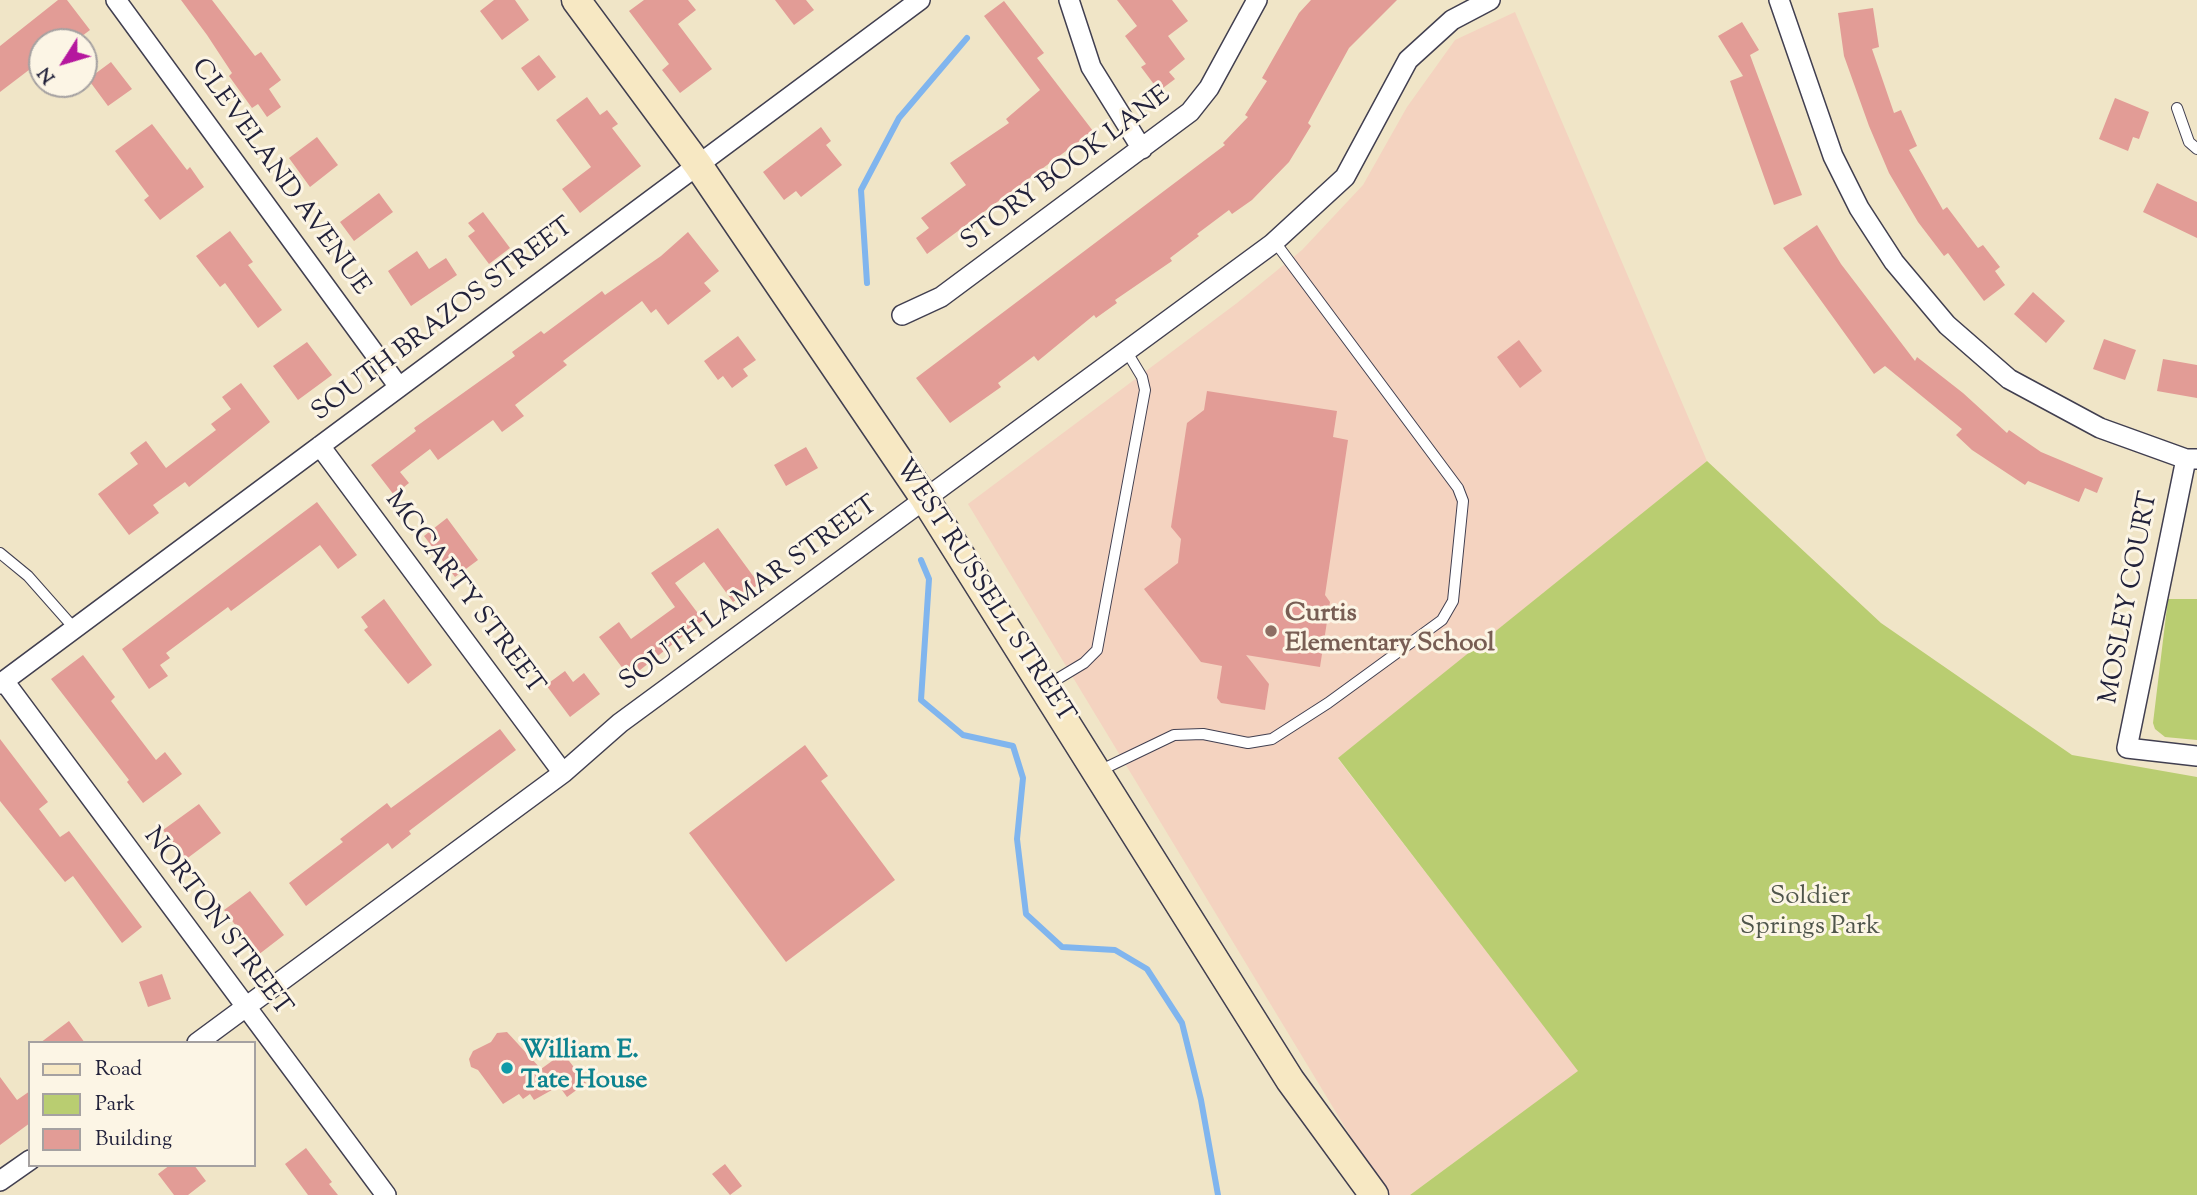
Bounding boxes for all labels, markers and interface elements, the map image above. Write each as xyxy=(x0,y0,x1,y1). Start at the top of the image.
north arrow xyxy=(28,28,98,98)
street label: CLEVELAND AVENUE xyxy=(183,54,375,302)
text: N xyxy=(32,61,63,89)
street label: STORY BOOK LANE xyxy=(956,81,1178,259)
street label: SOUTH BRAZOS STREET xyxy=(307,212,581,430)
street label: WEST RUSSELL STREET xyxy=(886,454,1080,730)
street label: MCCARTY STREET xyxy=(376,486,550,702)
street label: MOSLEY COURT xyxy=(2095,489,2167,707)
street label: SOUTH LAMAR STREET xyxy=(615,491,885,699)
place label: Curtis Elementary School xyxy=(1285,600,1495,662)
marker: Curtis Elementary School xyxy=(1263,623,1279,639)
street label: NORTON STREET xyxy=(135,823,297,1023)
park label: Soldier Springs Park xyxy=(1740,883,1880,944)
place label: William E. Tate House xyxy=(521,1037,647,1098)
legend xyxy=(28,1041,256,1167)
text: Road xyxy=(95,1055,142,1085)
marker: William E. Tate House xyxy=(499,1060,515,1076)
text: Park xyxy=(95,1090,135,1120)
text: Building xyxy=(95,1125,172,1155)

